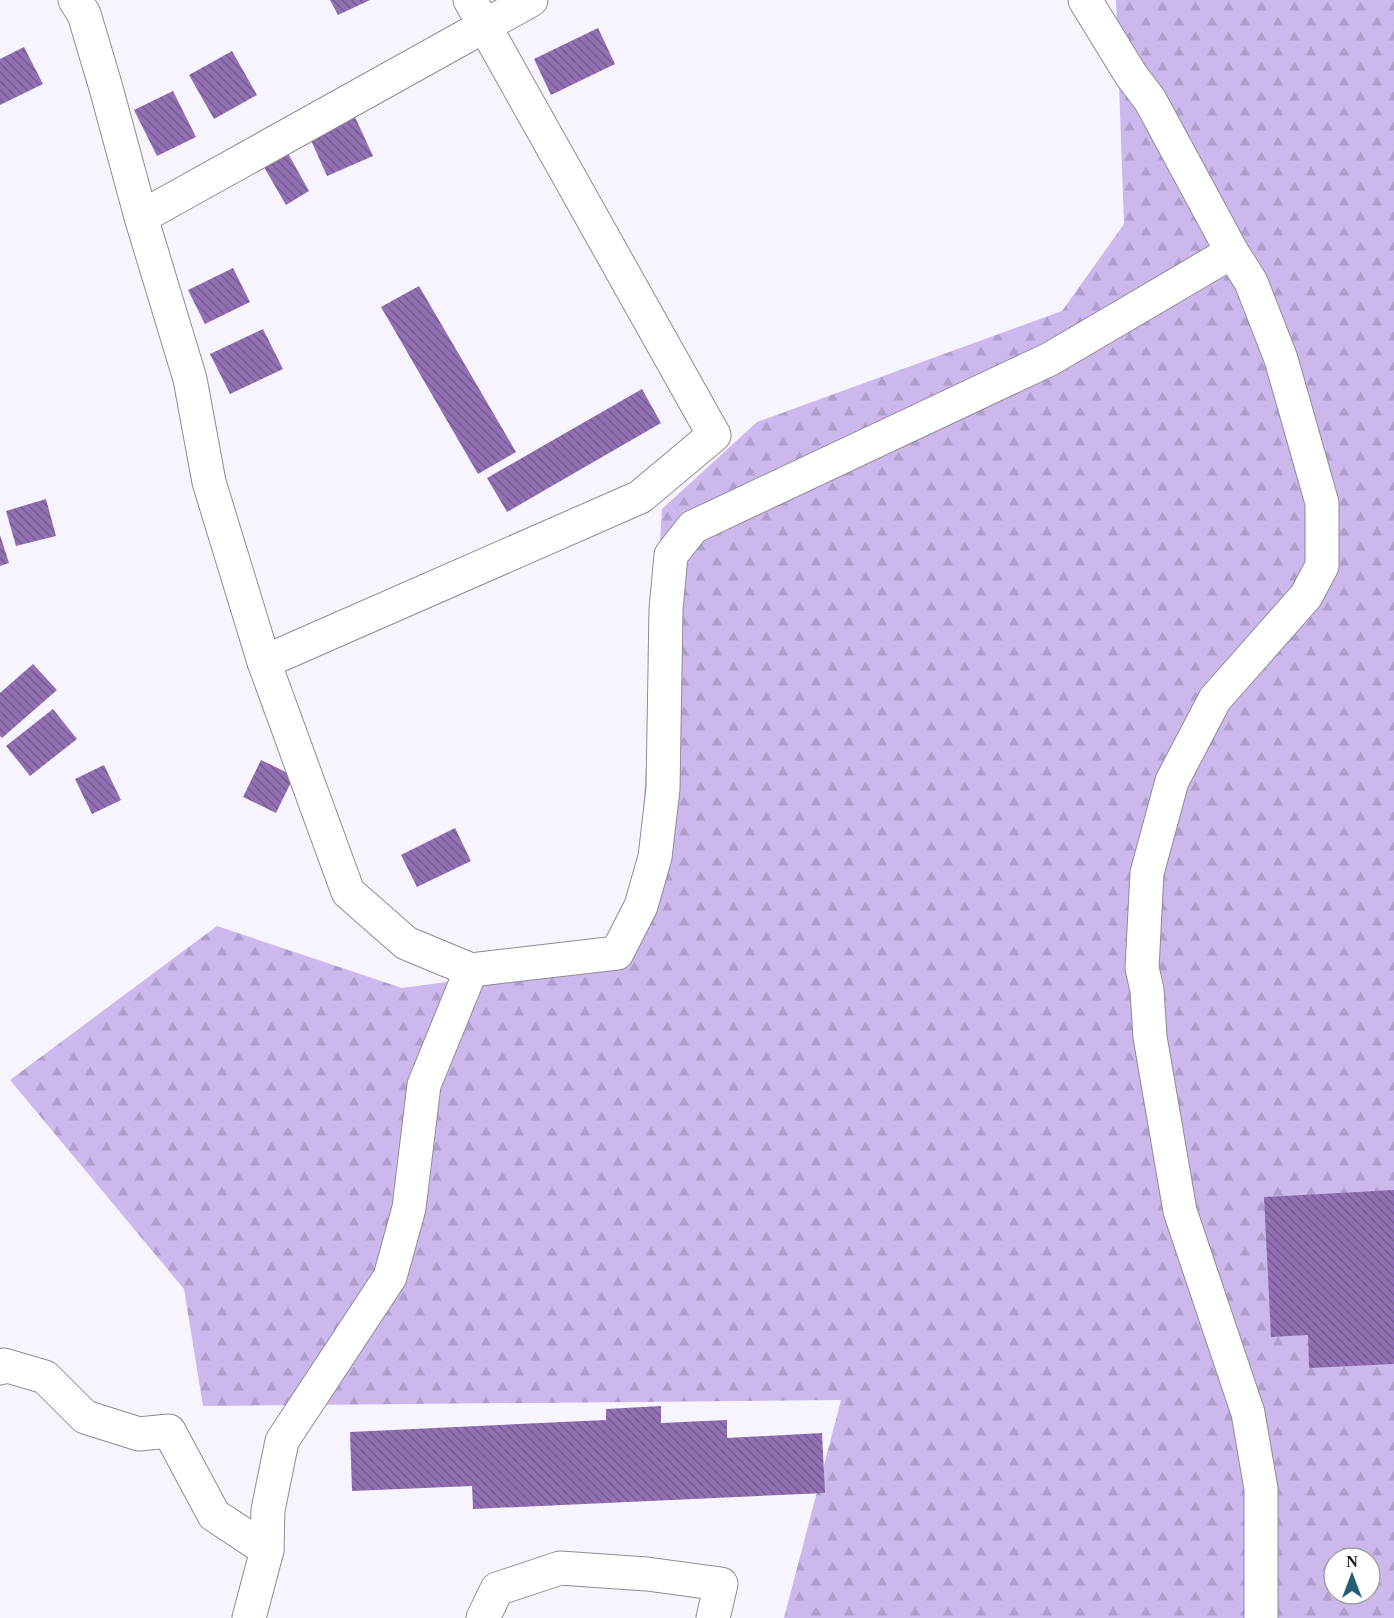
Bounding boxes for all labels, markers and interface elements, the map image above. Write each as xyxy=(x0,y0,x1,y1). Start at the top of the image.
north arrow xyxy=(1322,1546,1382,1606)
text: N xyxy=(1346,1553,1358,1570)

